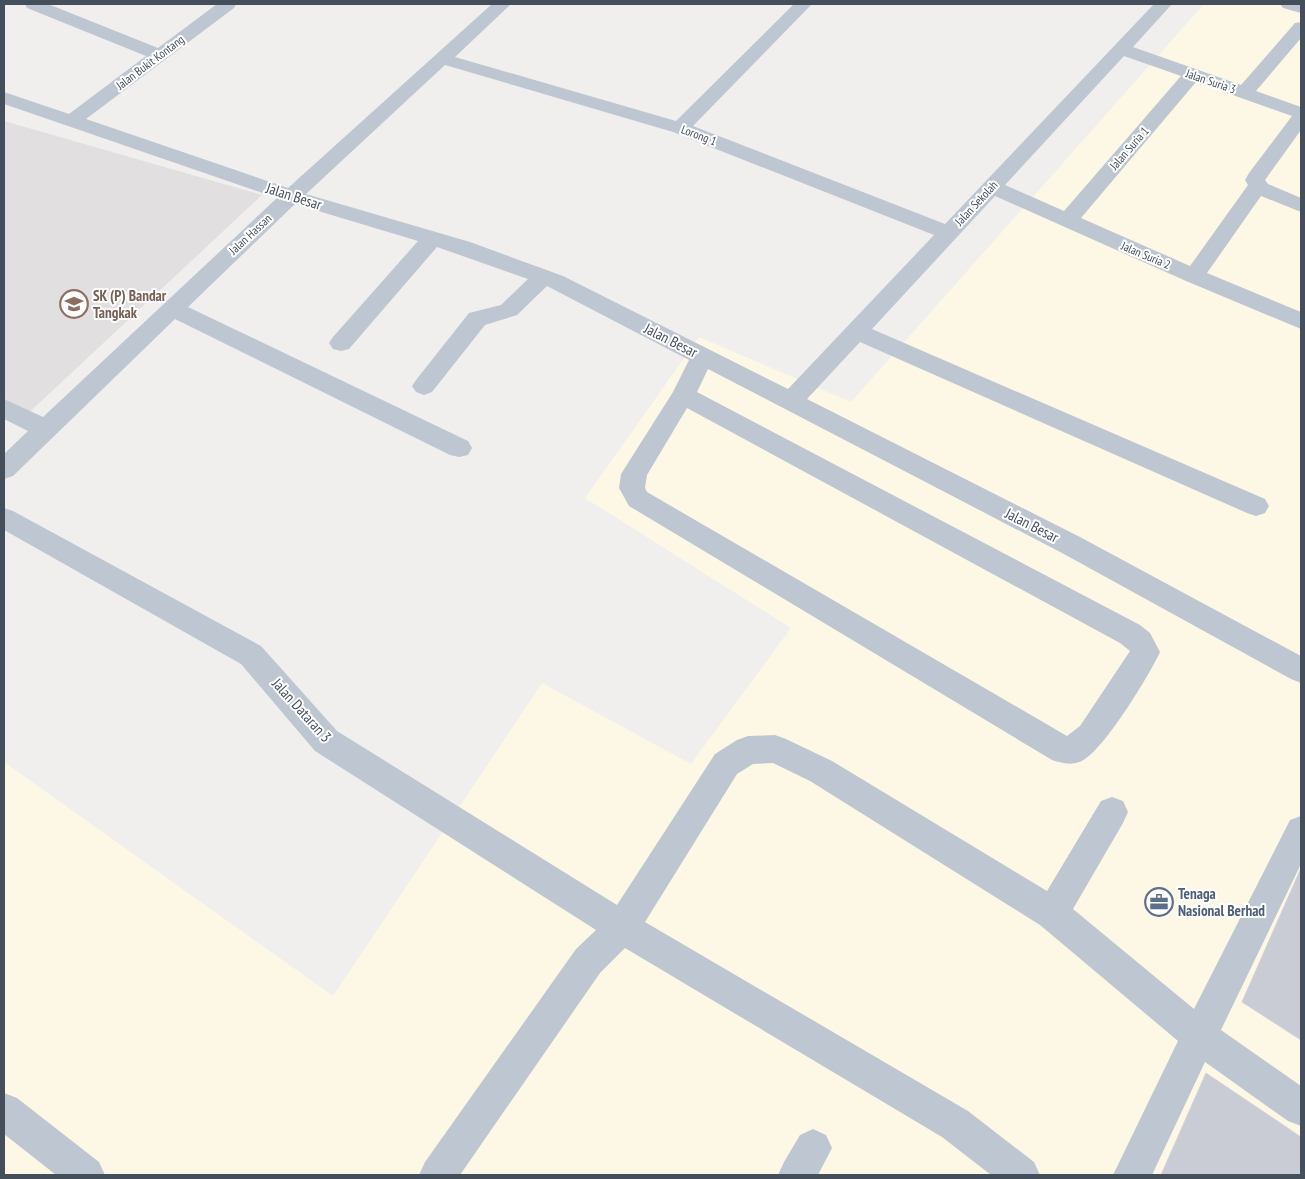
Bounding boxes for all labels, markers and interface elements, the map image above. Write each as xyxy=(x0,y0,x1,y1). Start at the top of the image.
street label: Jalan Bukit Kontang xyxy=(112,31,187,93)
street label: Jalan Suria 3 xyxy=(1183,65,1238,97)
street label: Lorong 1 xyxy=(679,121,719,149)
street label: Jalan Suria 1 xyxy=(1106,123,1152,173)
street label: Jalan Sekolah xyxy=(951,177,1001,229)
street label: Jalan Besar xyxy=(263,178,325,214)
street label: Jalan Hassan xyxy=(225,211,274,258)
street label: Jalan Suria 2 xyxy=(1118,238,1173,272)
place label: SK (P) Bandar Tangkak xyxy=(93,286,167,322)
school or university icon: SK (P) Bandar Tangkak xyxy=(59,289,89,319)
street label: Jalan Besar xyxy=(640,318,702,362)
street label: Jalan Besar xyxy=(1001,503,1063,547)
street label: Jalan Dataran 3 xyxy=(268,673,336,746)
place label: Tenaga Nasional Berhad xyxy=(1178,884,1265,920)
office icon: Tenaga Nasional Berhad xyxy=(1144,887,1174,917)

